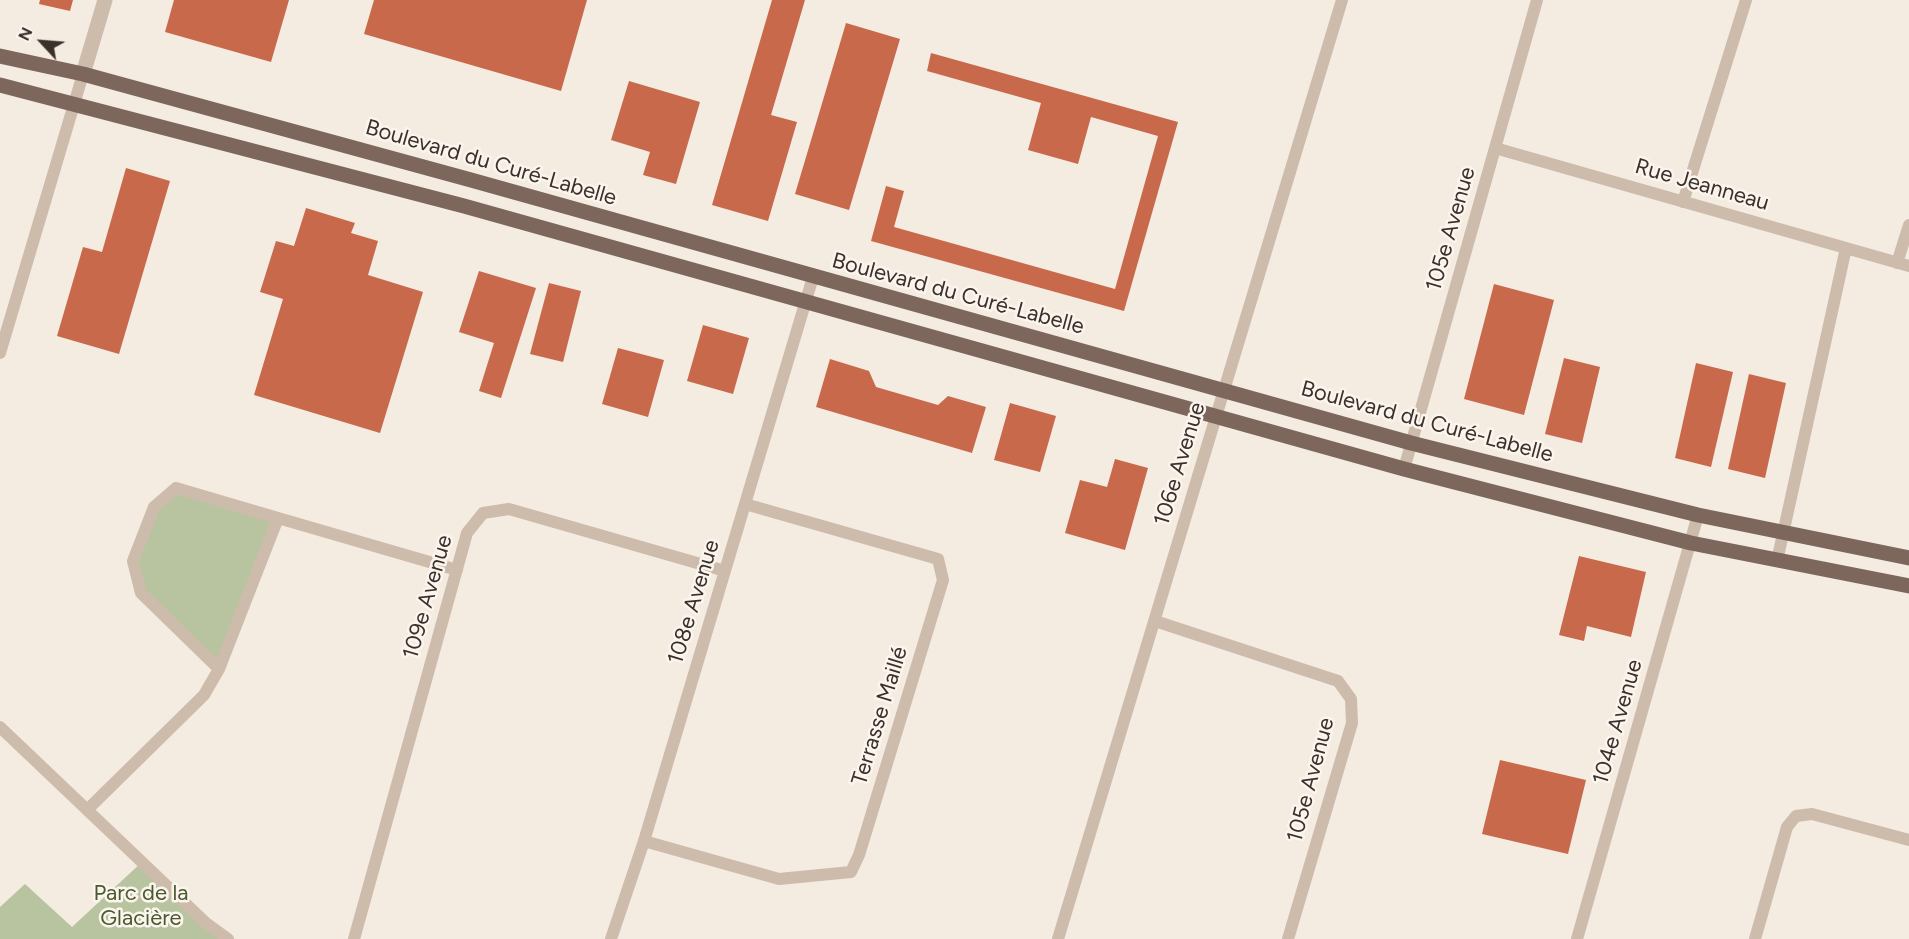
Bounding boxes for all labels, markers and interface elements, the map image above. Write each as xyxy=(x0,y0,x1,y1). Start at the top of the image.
north arrow xyxy=(12,12,72,72)
text: N xyxy=(14,24,37,44)
street label: Boulevard du Curé-Labelle xyxy=(362,115,620,211)
street label: Rue Jeanneau xyxy=(1632,153,1772,217)
street label: 105e Avenue xyxy=(1421,164,1481,294)
street label: Boulevard du Curé-Labelle xyxy=(829,248,1087,340)
street label: Boulevard du Curé-Labelle xyxy=(1298,376,1556,468)
street label: 106e Avenue xyxy=(1149,399,1211,529)
street label: 109e Avenue xyxy=(398,532,458,662)
street label: 108e Avenue xyxy=(663,537,725,667)
street label: Terrasse Maillé xyxy=(846,644,914,788)
street label: 104e Avenue xyxy=(1588,657,1648,787)
street label: 105e Avenue xyxy=(1282,715,1340,845)
park label: Parc de la Glacière xyxy=(94,881,188,932)

